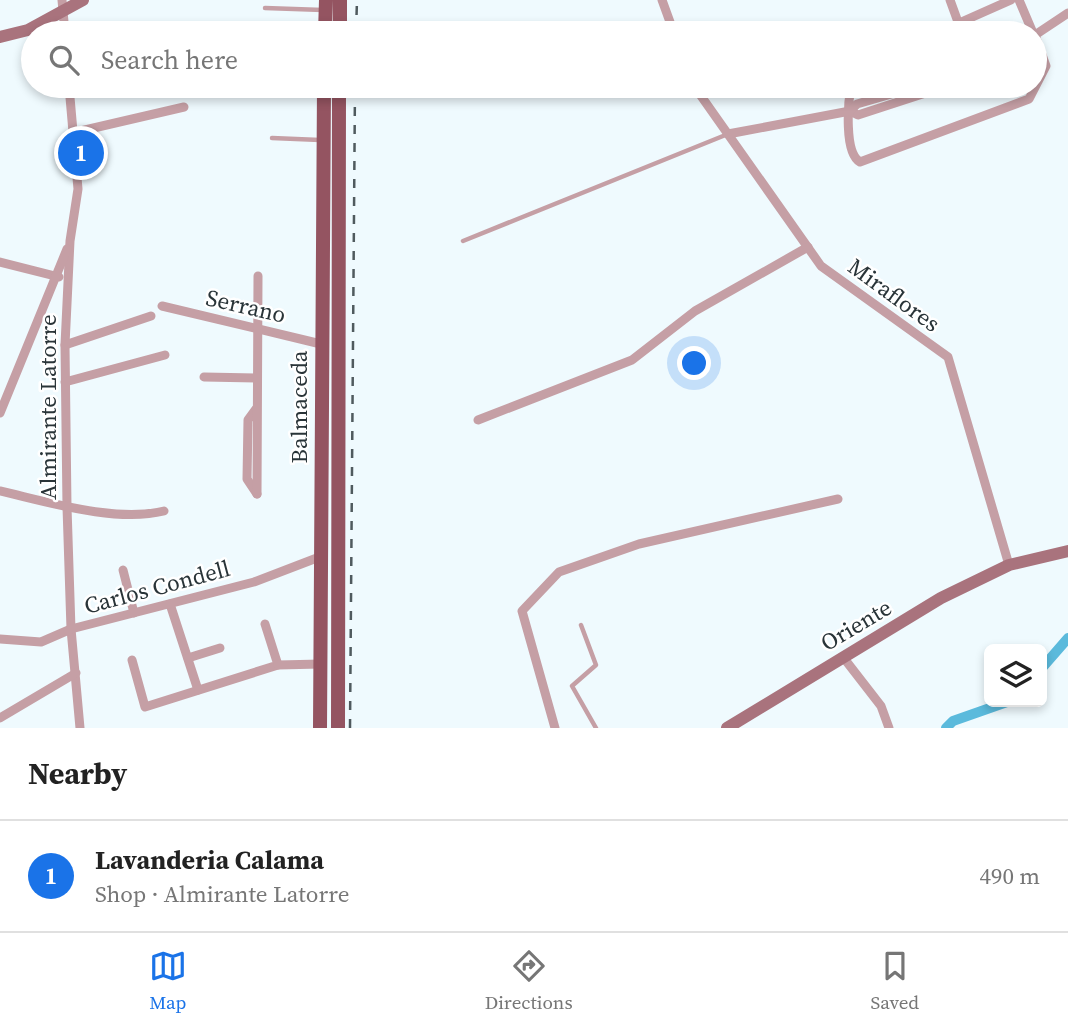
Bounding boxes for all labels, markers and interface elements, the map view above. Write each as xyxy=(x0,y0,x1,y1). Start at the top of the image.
search box xyxy=(21,21,1047,98)
icon: search xyxy=(45,41,83,79)
text: Search here xyxy=(101,42,238,78)
pin: 1 xyxy=(58,127,104,179)
street label: Miraflores xyxy=(841,251,947,339)
street label: Serrano xyxy=(203,281,289,331)
street label: Almirante Latorre xyxy=(32,314,64,500)
your location xyxy=(677,346,711,380)
street label: Balmaceda xyxy=(283,350,315,463)
street label: Carlos Condell xyxy=(81,552,234,622)
street label: Oriente xyxy=(814,591,898,659)
map controls xyxy=(984,644,1047,707)
button: layers xyxy=(984,644,1047,707)
text: Nearby xyxy=(28,753,127,794)
text: Lavanderia Calama xyxy=(95,842,324,878)
text: 1 xyxy=(45,860,57,892)
text: 490 m xyxy=(979,860,1040,892)
text: Shop · Almirante Latorre xyxy=(95,878,349,910)
tab: Map xyxy=(149,947,187,1015)
tab: Directions xyxy=(485,947,573,1015)
tab: Saved xyxy=(870,947,919,1015)

